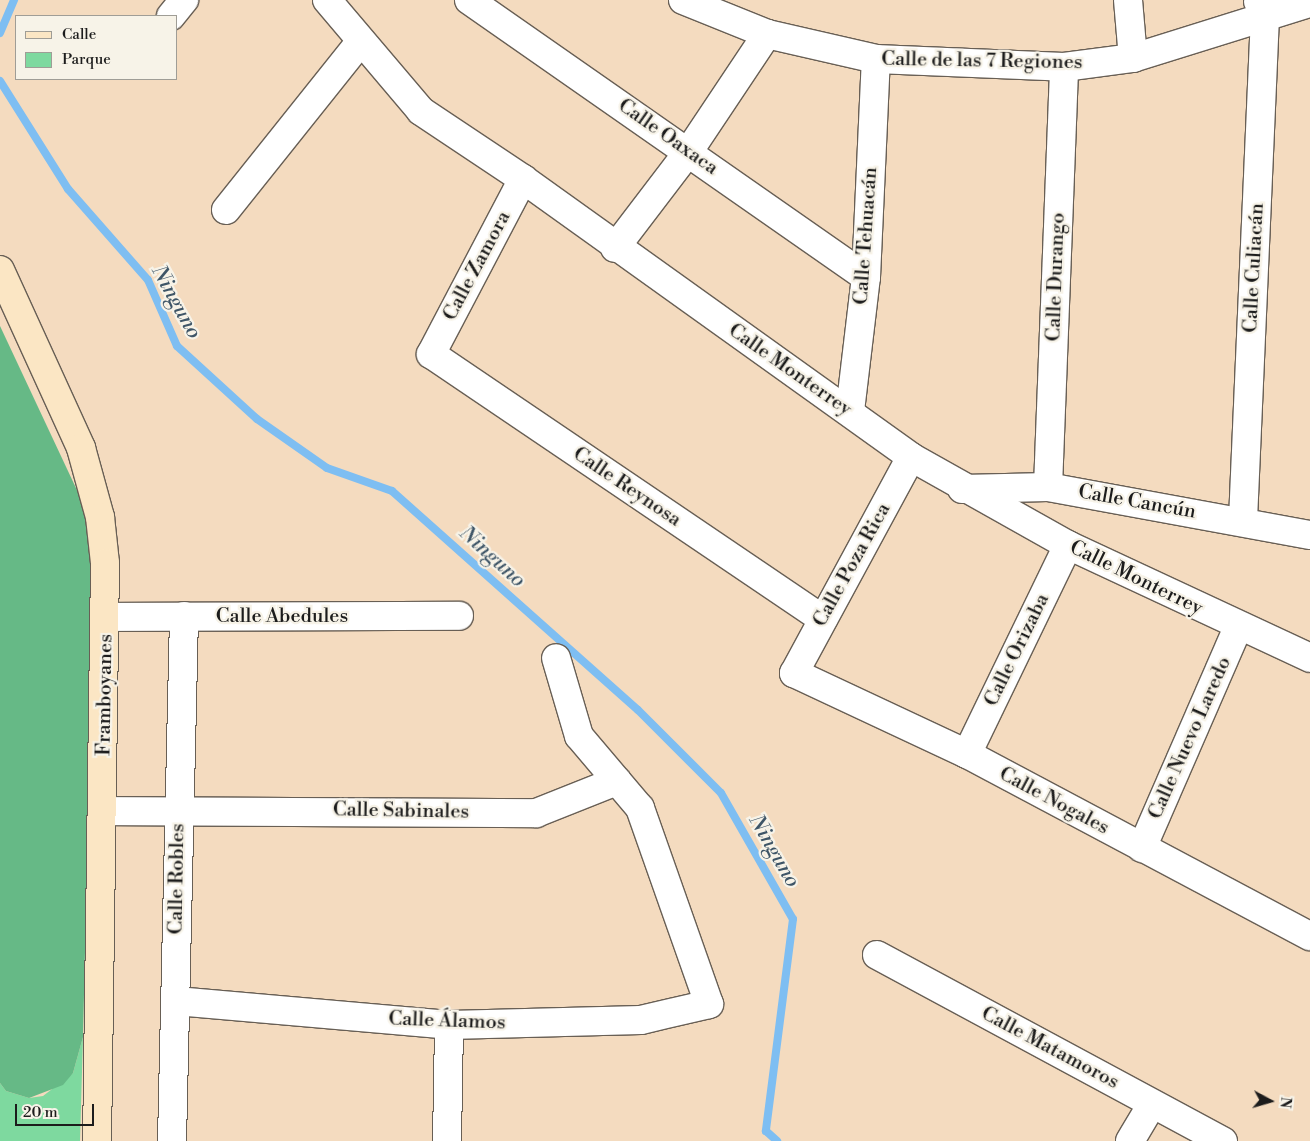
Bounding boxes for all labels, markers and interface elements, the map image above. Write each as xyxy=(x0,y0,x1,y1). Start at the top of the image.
legend xyxy=(15,15,178,80)
text: Calle xyxy=(62,25,96,44)
street label: Calle de las 7 Regiones xyxy=(881,47,1083,75)
text: Parque xyxy=(62,50,111,69)
street label: Calle Oaxaca xyxy=(613,94,723,180)
street label: Calle Tehuacán xyxy=(849,166,883,306)
street label: Calle Culiacán xyxy=(1239,203,1269,333)
street label: Calle Zamora xyxy=(438,207,516,325)
street label: Calle Durango xyxy=(1042,212,1070,342)
water label: Ninguno xyxy=(146,261,206,343)
street label: Calle Monterrey xyxy=(724,319,856,421)
street label: Calle Reynosa xyxy=(568,442,686,532)
street label: Calle Cancún xyxy=(1076,480,1198,524)
street label: Calle Poza Rica xyxy=(808,499,896,631)
water label: Ninguno xyxy=(454,521,530,593)
street label: Calle Monterrey xyxy=(1066,535,1206,621)
street label: Calle Orizaba xyxy=(979,590,1055,710)
street label: Calle Abedules xyxy=(216,604,348,628)
street label: Framboyanes xyxy=(92,634,118,756)
street label: Calle Nuevo Laredo xyxy=(1143,653,1237,823)
street label: Calle Nogales xyxy=(995,762,1113,840)
street label: Calle Sabinales xyxy=(333,798,469,824)
water label: Ninguno xyxy=(743,810,805,892)
street label: Calle Robles xyxy=(164,823,190,935)
street label: Calle Matamoros xyxy=(977,1002,1123,1094)
street label: Calle Álamos xyxy=(388,1007,506,1035)
north arrow xyxy=(1245,1076,1295,1126)
scale bar xyxy=(18,1094,96,1126)
text: N xyxy=(1275,1096,1294,1109)
text: 20 m xyxy=(23,1103,58,1122)

